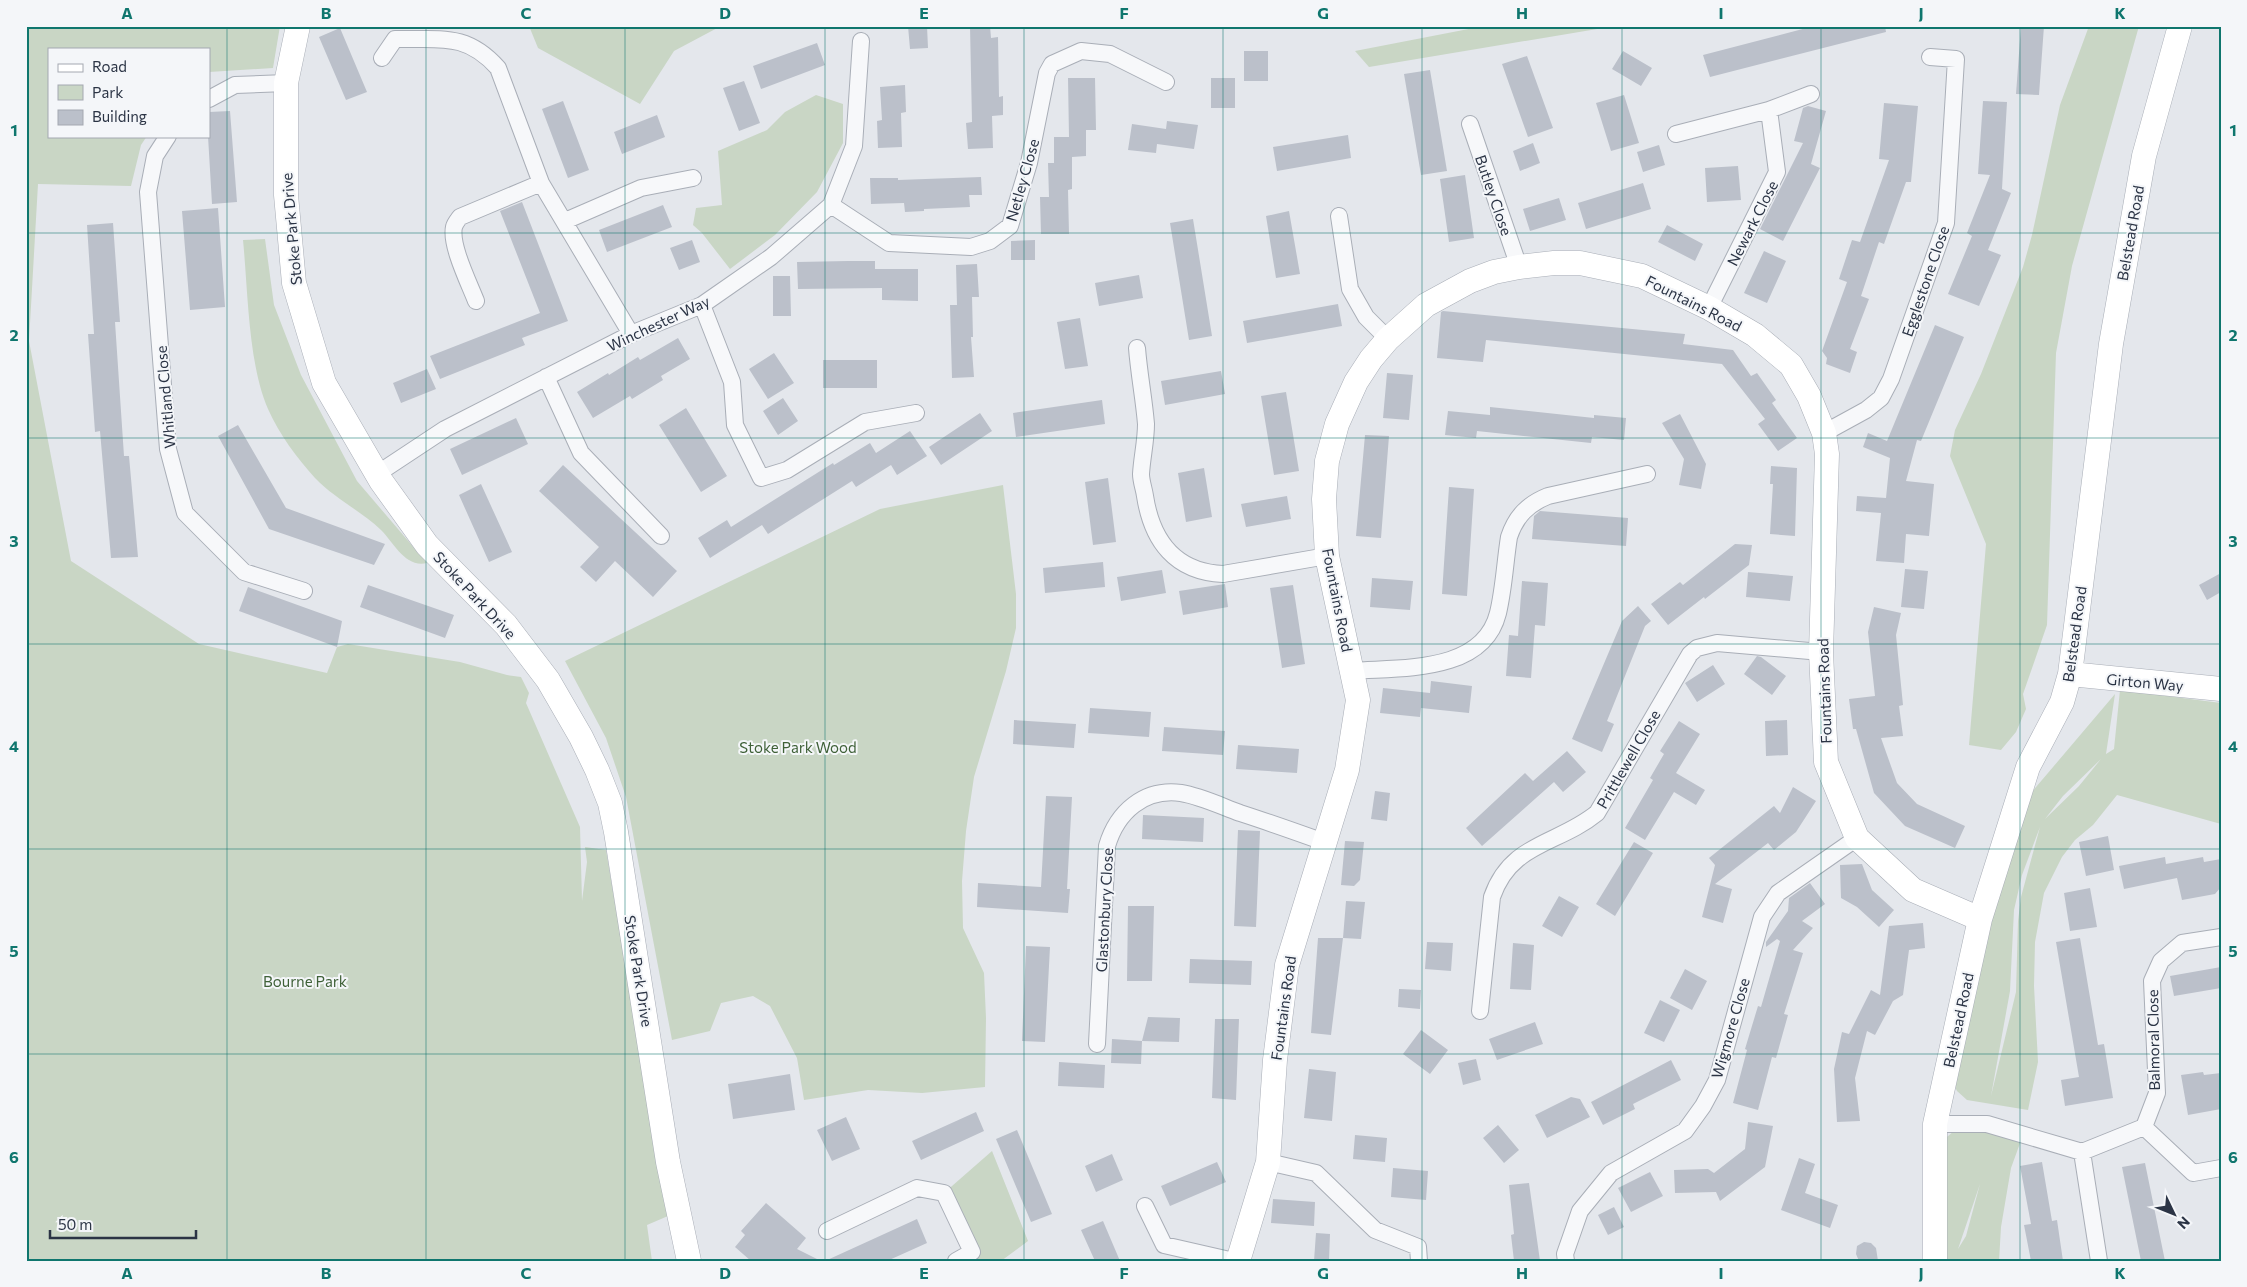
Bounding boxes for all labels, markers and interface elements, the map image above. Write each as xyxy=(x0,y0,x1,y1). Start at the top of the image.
text: A xyxy=(121,3,133,22)
text: B xyxy=(321,3,332,22)
text: C xyxy=(521,3,532,22)
text: D xyxy=(719,3,731,22)
text: E xyxy=(919,3,929,22)
text: F xyxy=(1119,3,1129,22)
text: G xyxy=(1317,3,1329,22)
text: H xyxy=(1516,3,1528,22)
text: I xyxy=(1718,3,1724,22)
text: J xyxy=(1918,3,1924,22)
text: K xyxy=(2114,3,2126,22)
legend xyxy=(48,48,210,138)
text: Road xyxy=(92,57,127,75)
text: Park xyxy=(92,83,123,101)
text: Building xyxy=(92,107,147,125)
text: 1 xyxy=(10,120,18,139)
text: 1 xyxy=(2229,120,2237,139)
street label: Netley Close xyxy=(1002,137,1042,223)
street label: Butley Close xyxy=(1472,152,1516,238)
street label: Stoke Park Drive xyxy=(277,172,305,286)
street label: Newark Close xyxy=(1723,177,1781,269)
street label: Belstead Road xyxy=(2113,184,2147,282)
street label: Egglestone Close xyxy=(1898,223,1952,339)
street label: Fountains Road xyxy=(1643,271,1745,335)
street label: Winchester Way xyxy=(604,291,712,355)
text: 2 xyxy=(9,325,19,344)
text: 2 xyxy=(2228,325,2238,344)
street label: Whitland Close xyxy=(152,345,178,449)
text: 3 xyxy=(9,531,19,550)
text: 3 xyxy=(2228,531,2238,550)
street label: Fountains Road xyxy=(1319,547,1357,653)
street label: Stoke Park Drive xyxy=(430,548,520,642)
street label: Belstead Road xyxy=(2058,585,2090,683)
street label: Fountains Road xyxy=(1813,638,1835,744)
street label: Girton Way xyxy=(2106,670,2185,694)
street label: Prittlewell Close xyxy=(1592,706,1664,812)
text: 4 xyxy=(9,736,19,755)
text: 4 xyxy=(2228,736,2238,755)
park label: Stoke Park Wood xyxy=(739,738,857,756)
street label: Glastonbury Close xyxy=(1092,847,1116,973)
street label: Stoke Park Drive xyxy=(621,914,657,1028)
text: 5 xyxy=(9,941,19,960)
text: 5 xyxy=(2228,941,2238,960)
street label: Fountains Road xyxy=(1267,955,1299,1061)
street label: Belstead Road xyxy=(1939,971,1977,1069)
park label: Bourne Park xyxy=(263,972,347,990)
street label: Wigmore Close xyxy=(1707,976,1753,1080)
street label: Balmoral Close xyxy=(2143,989,2163,1091)
text: 6 xyxy=(9,1147,19,1166)
text: 6 xyxy=(2228,1147,2238,1166)
north arrow xyxy=(2150,1190,2200,1240)
scale bar xyxy=(50,1207,196,1239)
text: N xyxy=(2174,1214,2194,1233)
text: 50 m xyxy=(58,1215,92,1233)
text: A xyxy=(121,1263,133,1282)
text: B xyxy=(321,1263,332,1282)
text: C xyxy=(521,1263,532,1282)
text: D xyxy=(719,1263,731,1282)
text: E xyxy=(919,1263,929,1282)
text: F xyxy=(1119,1263,1129,1282)
text: G xyxy=(1317,1263,1329,1282)
text: H xyxy=(1516,1263,1528,1282)
text: I xyxy=(1718,1263,1724,1282)
text: J xyxy=(1918,1263,1924,1282)
text: K xyxy=(2114,1263,2126,1282)

